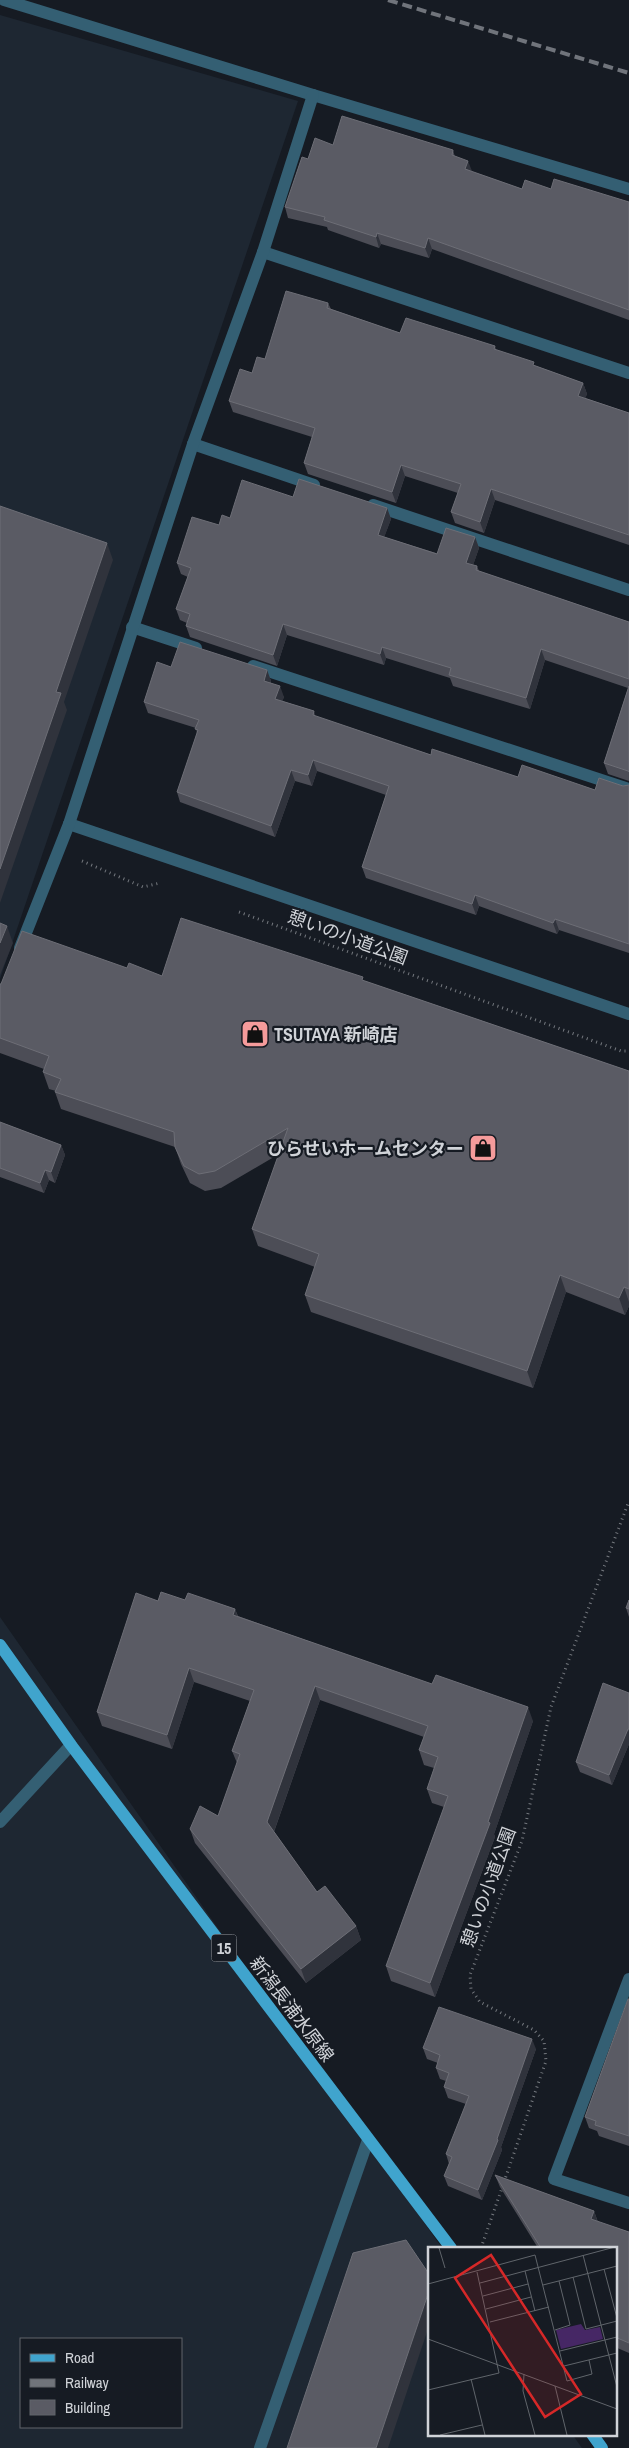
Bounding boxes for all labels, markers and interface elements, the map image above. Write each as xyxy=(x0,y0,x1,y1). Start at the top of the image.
street label: 憩いの小道公園 xyxy=(285,904,411,970)
shop icon: TSUTAYA 新崎店 xyxy=(240,1019,270,1049)
place label: TSUTAYA 新崎店 xyxy=(274,1022,397,1047)
shop icon: ひらせいホームセンター xyxy=(468,1133,498,1163)
place label: ひらせいホームセンター xyxy=(267,1136,464,1161)
street label: 憩いの小道公園 xyxy=(455,1824,521,1950)
road number: 15 xyxy=(212,1935,236,1962)
street label: 新潟長浦水原線 xyxy=(244,1951,340,2067)
inset map xyxy=(428,2247,616,2436)
legend xyxy=(20,2338,182,2428)
text: Road xyxy=(65,2347,94,2368)
text: Railway xyxy=(65,2372,110,2393)
text: Building xyxy=(65,2397,110,2418)

